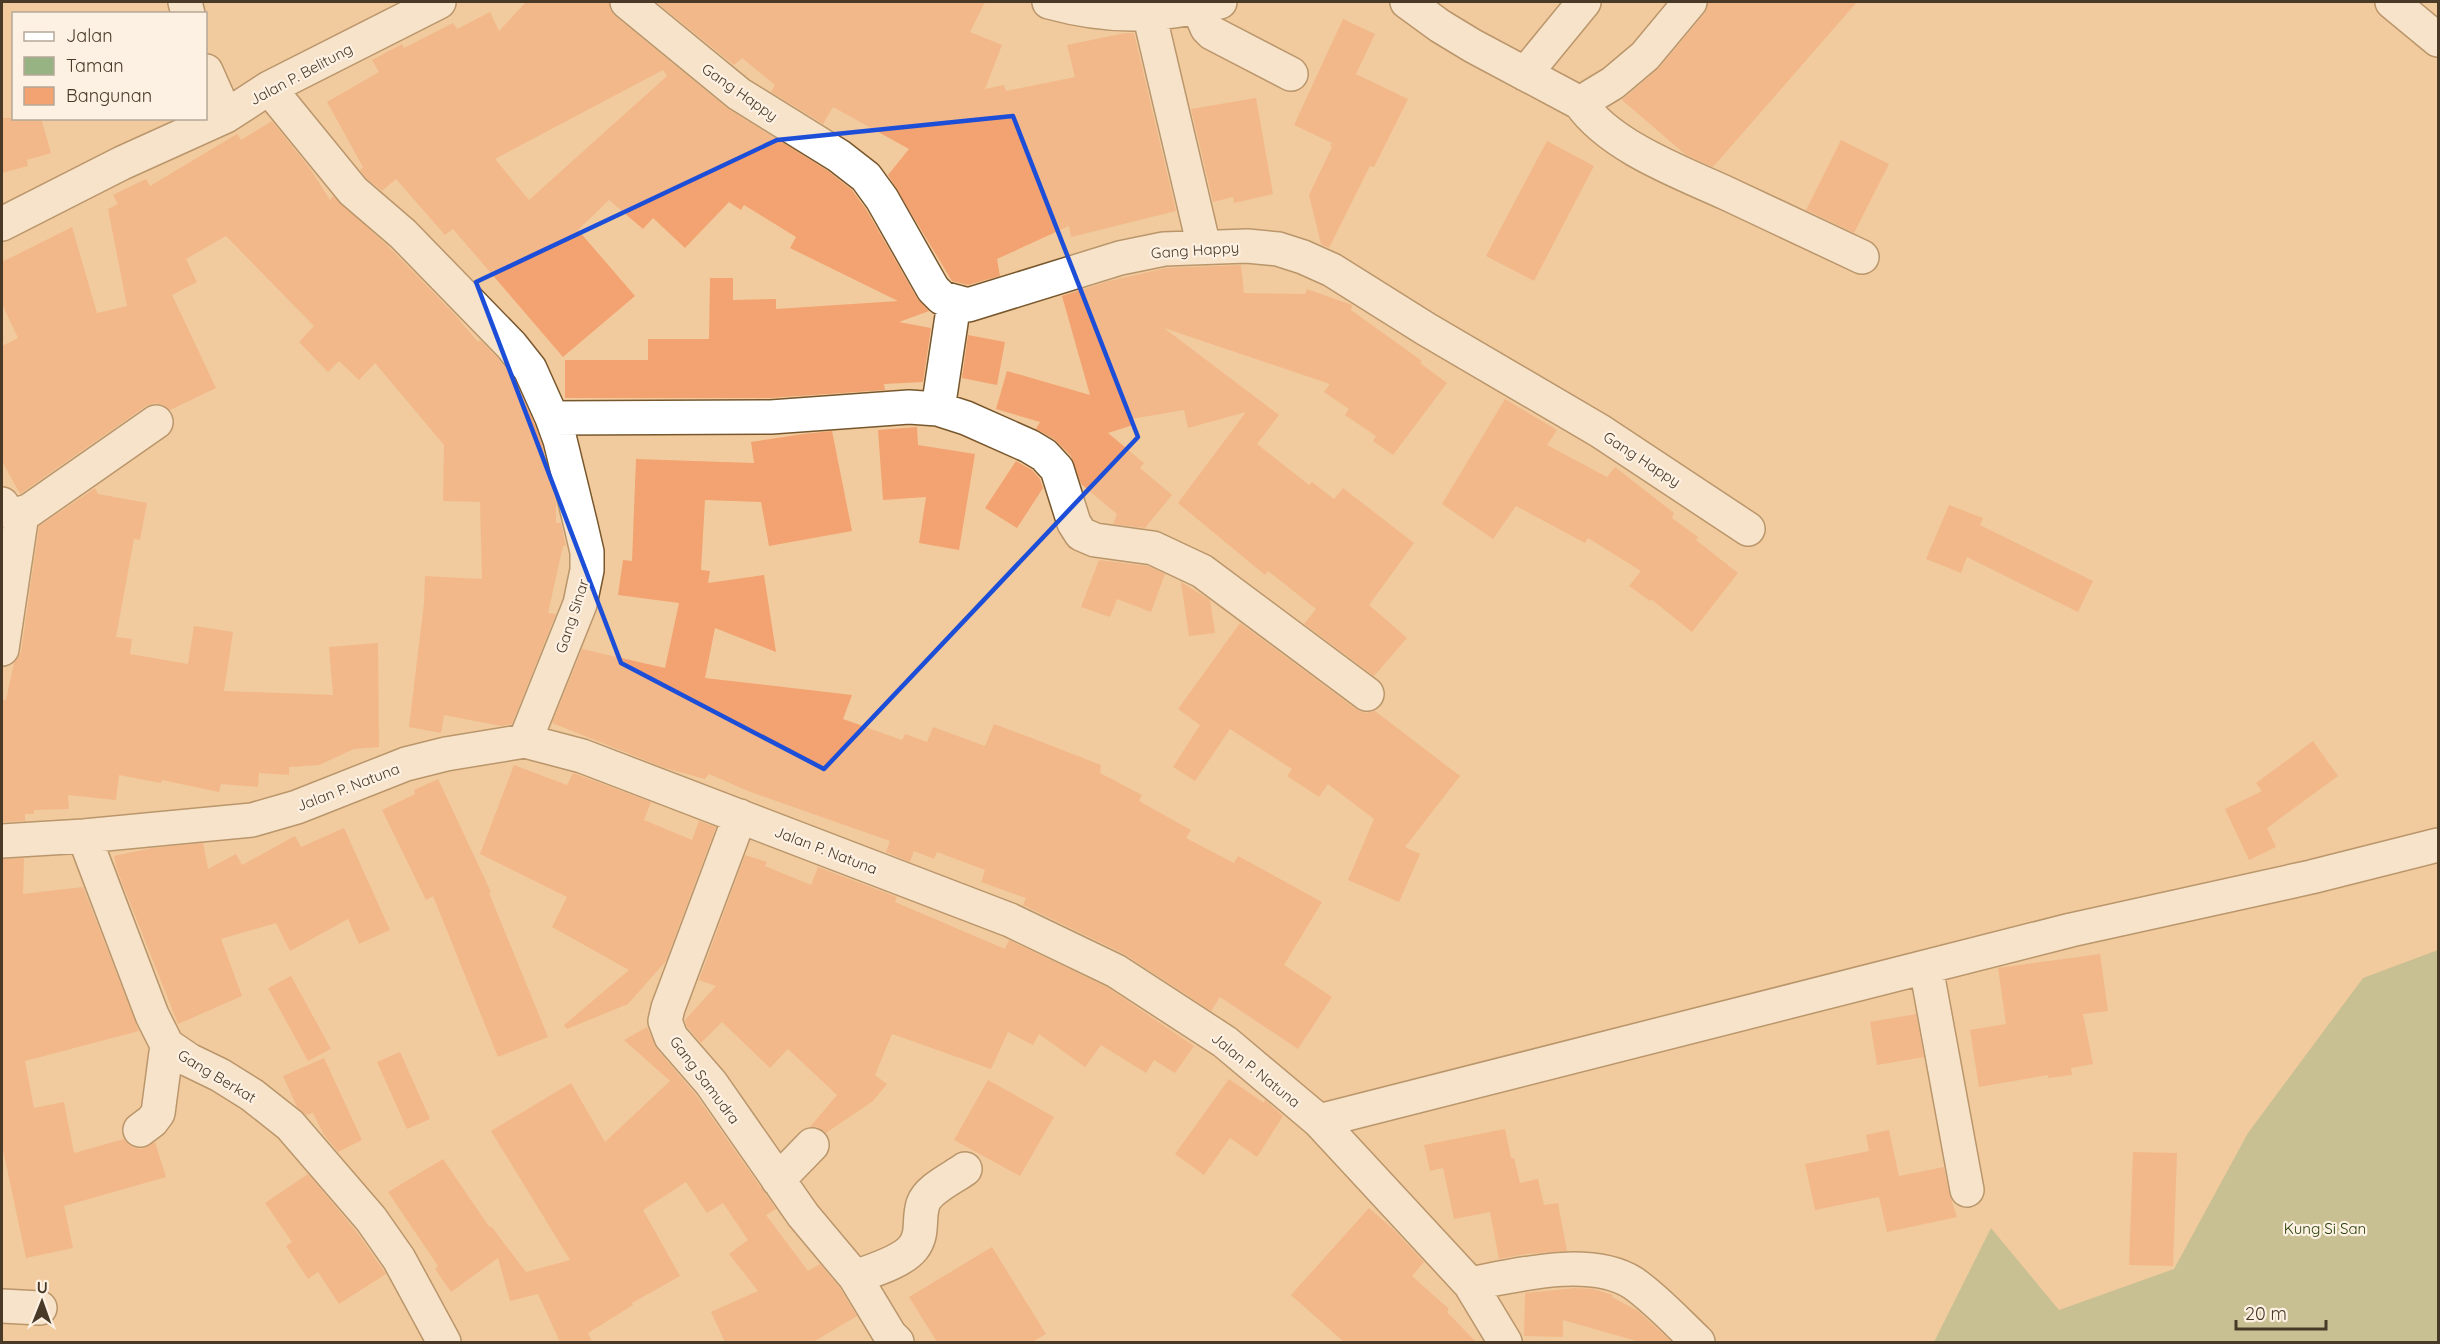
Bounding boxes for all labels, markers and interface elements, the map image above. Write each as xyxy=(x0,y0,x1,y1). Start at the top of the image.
legend xyxy=(12,12,207,120)
text: Jalan xyxy=(66,24,113,47)
street label: Jalan P. Belitung xyxy=(246,39,356,109)
text: Taman xyxy=(66,54,124,77)
street label: Gang Happy xyxy=(698,59,782,125)
text: Bangunan xyxy=(66,84,152,107)
street label: Gang Happy xyxy=(1150,237,1240,263)
street label: Gang Happy xyxy=(1600,427,1684,491)
street label: Gang Sinar xyxy=(551,576,593,656)
street label: Jalan P. Natuna xyxy=(294,759,402,815)
street label: Jalan P. Natuna xyxy=(772,822,880,878)
street label: Jalan P. Natuna xyxy=(1208,1028,1304,1112)
street label: Gang Samudra xyxy=(666,1032,744,1128)
street label: Gang Berkat xyxy=(174,1045,260,1107)
park label: Kung Si San xyxy=(2284,1219,2366,1238)
north arrow xyxy=(12,1272,72,1332)
text: U xyxy=(36,1277,48,1297)
scale bar xyxy=(2236,1293,2326,1331)
text: 20 m xyxy=(2245,1302,2287,1325)

